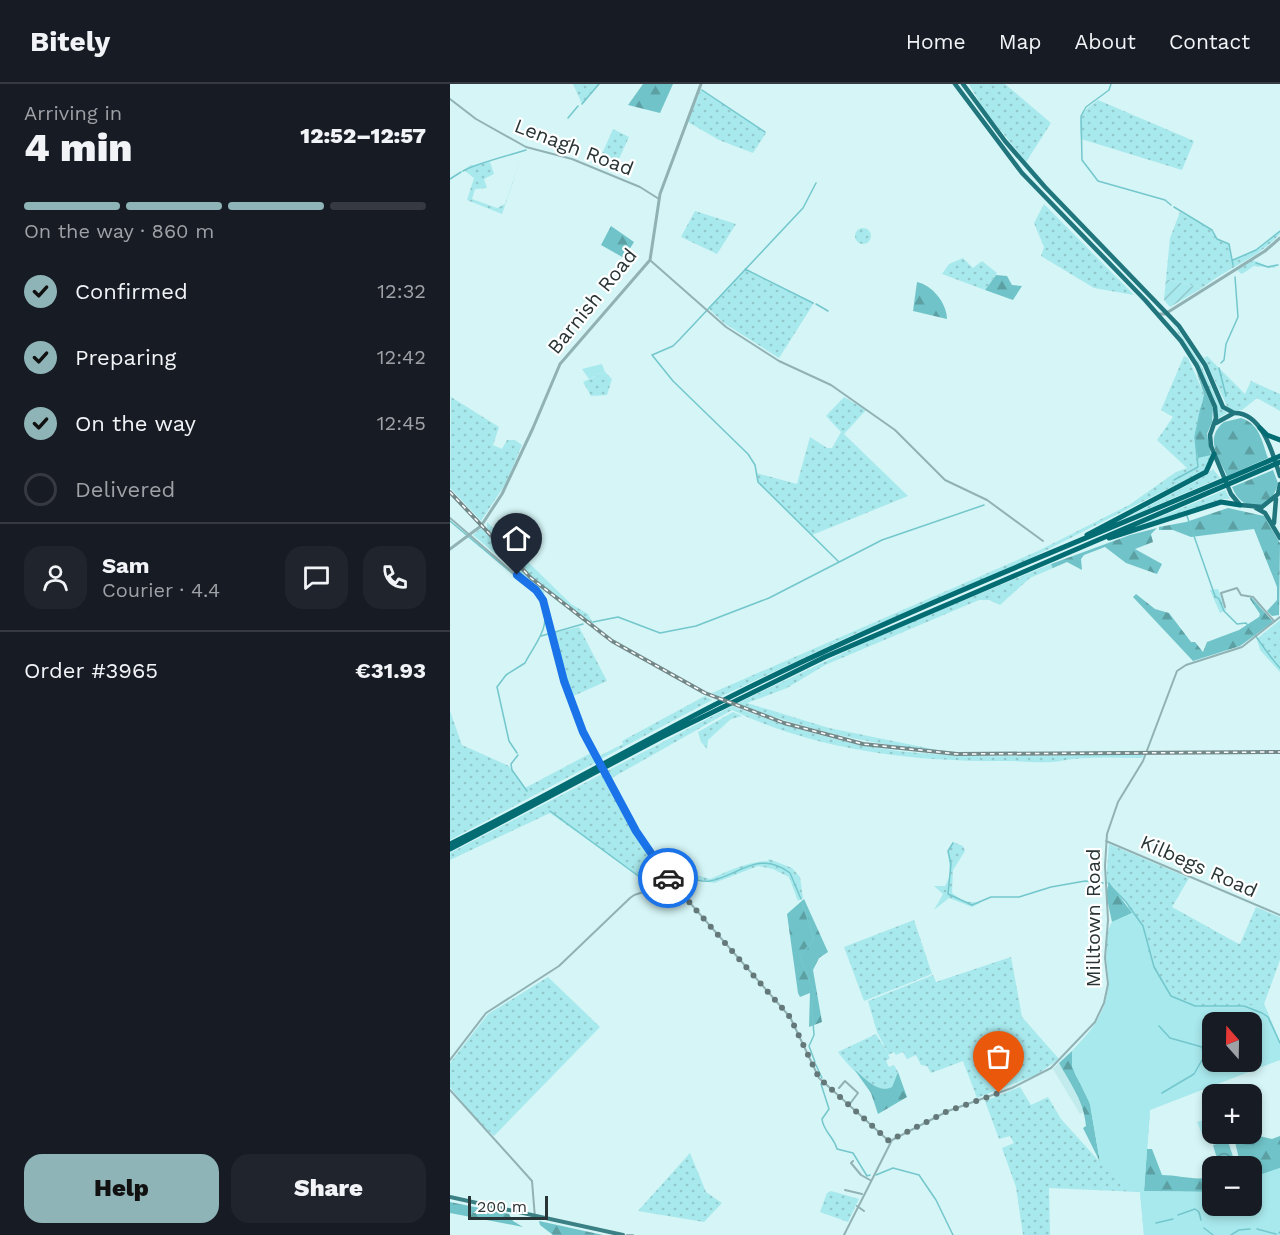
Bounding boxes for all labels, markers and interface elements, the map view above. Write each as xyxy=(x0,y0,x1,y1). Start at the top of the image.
text: Bitely xyxy=(30,25,110,58)
text: Home xyxy=(906,29,966,54)
text: Map xyxy=(999,29,1042,54)
text: About xyxy=(1075,29,1136,54)
text: Contact xyxy=(1169,29,1250,54)
text: Arriving in xyxy=(24,101,122,125)
street label: Lenagh Road xyxy=(511,113,637,181)
text: 12:52–12:57 xyxy=(300,123,426,148)
text: 4 min xyxy=(24,125,133,170)
text: On the way · 860 m xyxy=(24,219,214,243)
street label: Barnish Road xyxy=(542,243,642,359)
icon: check xyxy=(24,275,57,308)
text: Confirmed xyxy=(75,279,188,304)
text: 12:32 xyxy=(377,279,426,303)
icon: check xyxy=(24,341,57,374)
text: Preparing xyxy=(75,345,176,370)
text: 12:42 xyxy=(377,345,426,369)
icon: check xyxy=(24,407,57,440)
text: On the way xyxy=(75,411,196,436)
text: 12:45 xyxy=(377,411,426,435)
text: Delivered xyxy=(75,477,175,502)
pin xyxy=(491,513,542,575)
icon: home xyxy=(500,522,533,555)
button: person xyxy=(24,546,87,609)
button: chat xyxy=(285,546,348,609)
button: phone xyxy=(363,546,426,609)
text: Sam xyxy=(102,553,150,578)
text: Courier · 4.4 xyxy=(102,578,220,602)
text: Order #3965 xyxy=(24,658,158,683)
text: €31.93 xyxy=(355,658,426,683)
street label: Kilbegs Road xyxy=(1137,830,1261,902)
courier xyxy=(638,848,698,908)
street label: Milltown Road xyxy=(1081,848,1105,988)
icon: car xyxy=(652,862,685,895)
north arrow xyxy=(1202,1012,1262,1072)
map controls xyxy=(1202,1012,1262,1216)
pin xyxy=(973,1031,1024,1093)
icon: bag xyxy=(982,1040,1015,1073)
button: + xyxy=(1202,1084,1262,1144)
button: Help xyxy=(24,1154,219,1223)
button: Share xyxy=(231,1154,426,1223)
button: − xyxy=(1202,1156,1262,1216)
scale bar xyxy=(468,1193,548,1220)
text: 200 m xyxy=(477,1197,527,1216)

